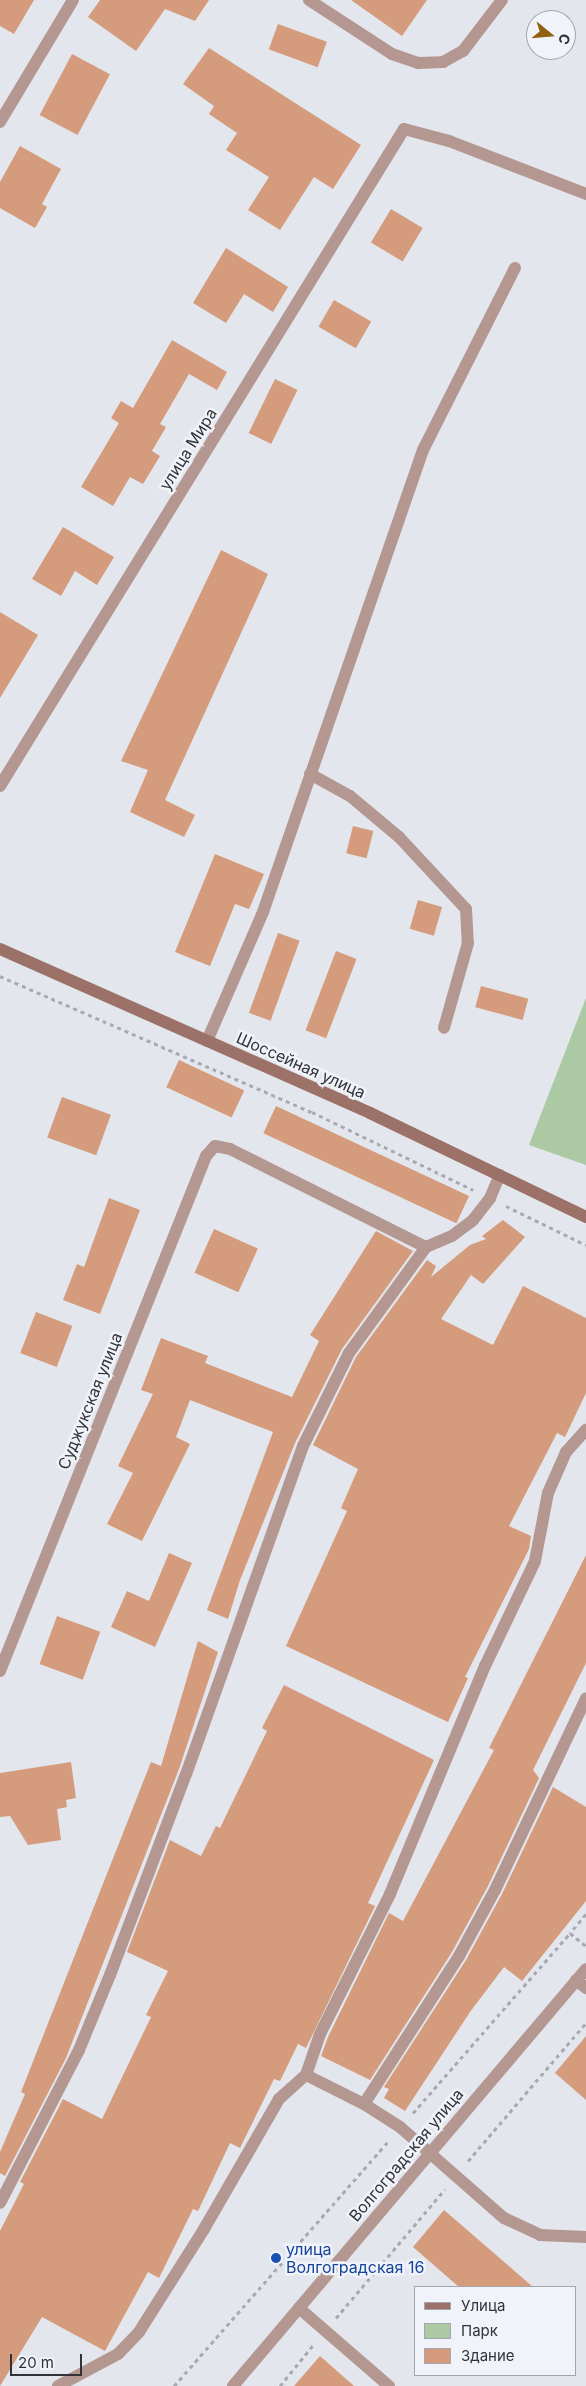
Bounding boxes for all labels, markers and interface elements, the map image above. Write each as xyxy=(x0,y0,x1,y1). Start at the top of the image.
north arrow xyxy=(526,10,576,60)
text: С xyxy=(555,32,575,47)
street label: улица Мира xyxy=(155,405,221,493)
street label: Шоссейная улица xyxy=(233,1028,369,1102)
street label: Суджукская улица xyxy=(54,1330,126,1472)
street label: Волгоградская улица xyxy=(345,2085,467,2225)
place label: улица Волгоградская 16 xyxy=(286,2239,424,2277)
marker: улица Волгоградская 16 xyxy=(270,2252,282,2264)
legend xyxy=(414,2286,576,2376)
text: Улица xyxy=(461,2296,505,2315)
text: Парк xyxy=(461,2321,498,2340)
scale bar xyxy=(12,2344,85,2376)
text: Здание xyxy=(461,2346,515,2365)
text: 20 m xyxy=(18,2353,54,2372)

